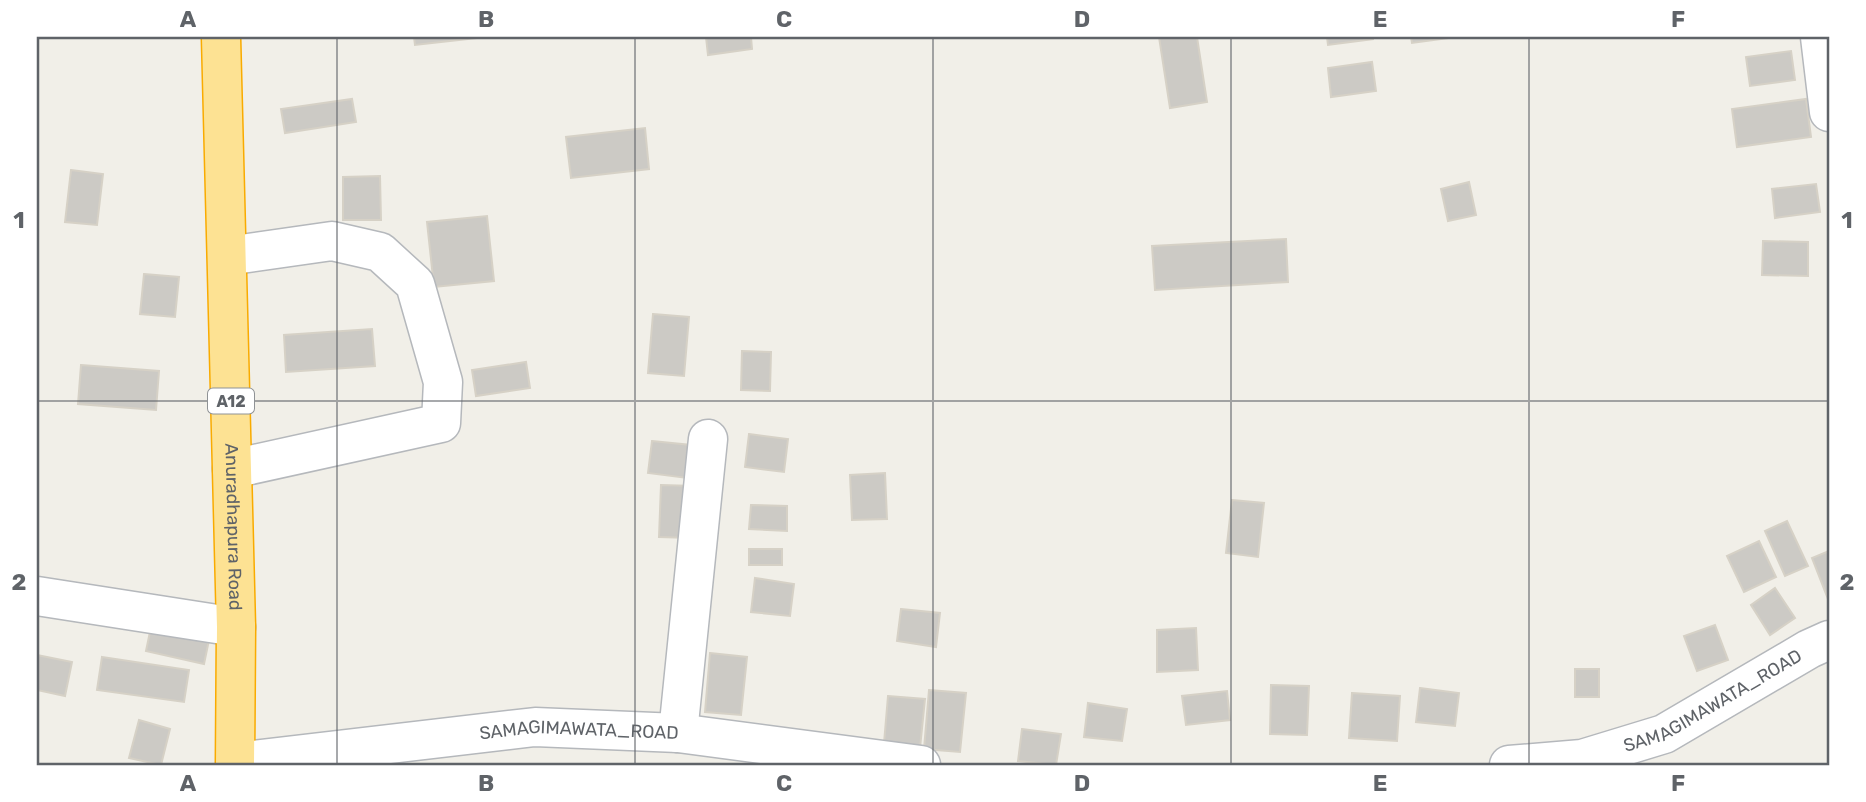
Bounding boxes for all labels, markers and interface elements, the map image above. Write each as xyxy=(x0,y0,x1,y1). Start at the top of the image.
text: A xyxy=(180,5,197,33)
text: B xyxy=(478,5,494,33)
text: C xyxy=(776,5,792,33)
text: D xyxy=(1074,5,1090,33)
text: E xyxy=(1373,5,1387,33)
text: F xyxy=(1671,5,1685,33)
text: 1 xyxy=(13,206,25,234)
text: 1 xyxy=(1841,206,1853,234)
road number: A12 xyxy=(208,388,254,414)
street label: Anuradhapura Road xyxy=(220,443,247,611)
text: 2 xyxy=(12,568,26,596)
text: 2 xyxy=(1840,568,1854,596)
street label: SAMAGIMAWATA_ROAD xyxy=(1621,645,1806,757)
street label: SAMAGIMAWATA_ROAD xyxy=(478,715,679,744)
text: A xyxy=(180,769,197,797)
text: B xyxy=(478,769,494,797)
text: C xyxy=(776,769,792,797)
text: D xyxy=(1074,769,1090,797)
text: E xyxy=(1373,769,1387,797)
text: F xyxy=(1671,769,1685,797)

